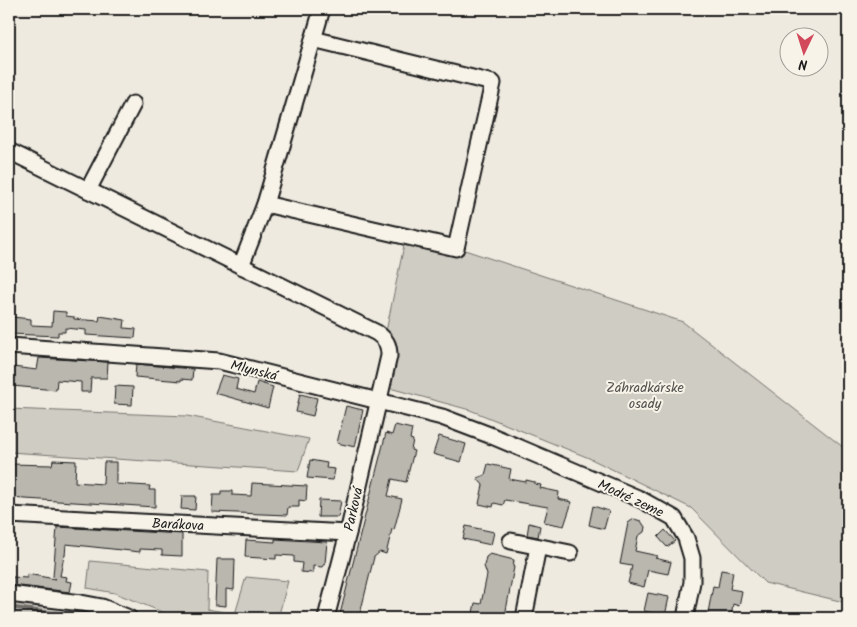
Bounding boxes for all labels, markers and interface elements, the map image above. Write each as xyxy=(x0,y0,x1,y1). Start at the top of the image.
north arrow xyxy=(780,28,830,78)
text: N xyxy=(798,53,808,75)
street label: Mlynská xyxy=(228,355,281,388)
park label: Záhradkárske osady xyxy=(606,377,685,415)
street label: Modré zeme xyxy=(594,474,668,524)
street label: Parková xyxy=(338,484,370,533)
street label: Barákova xyxy=(151,513,205,537)

